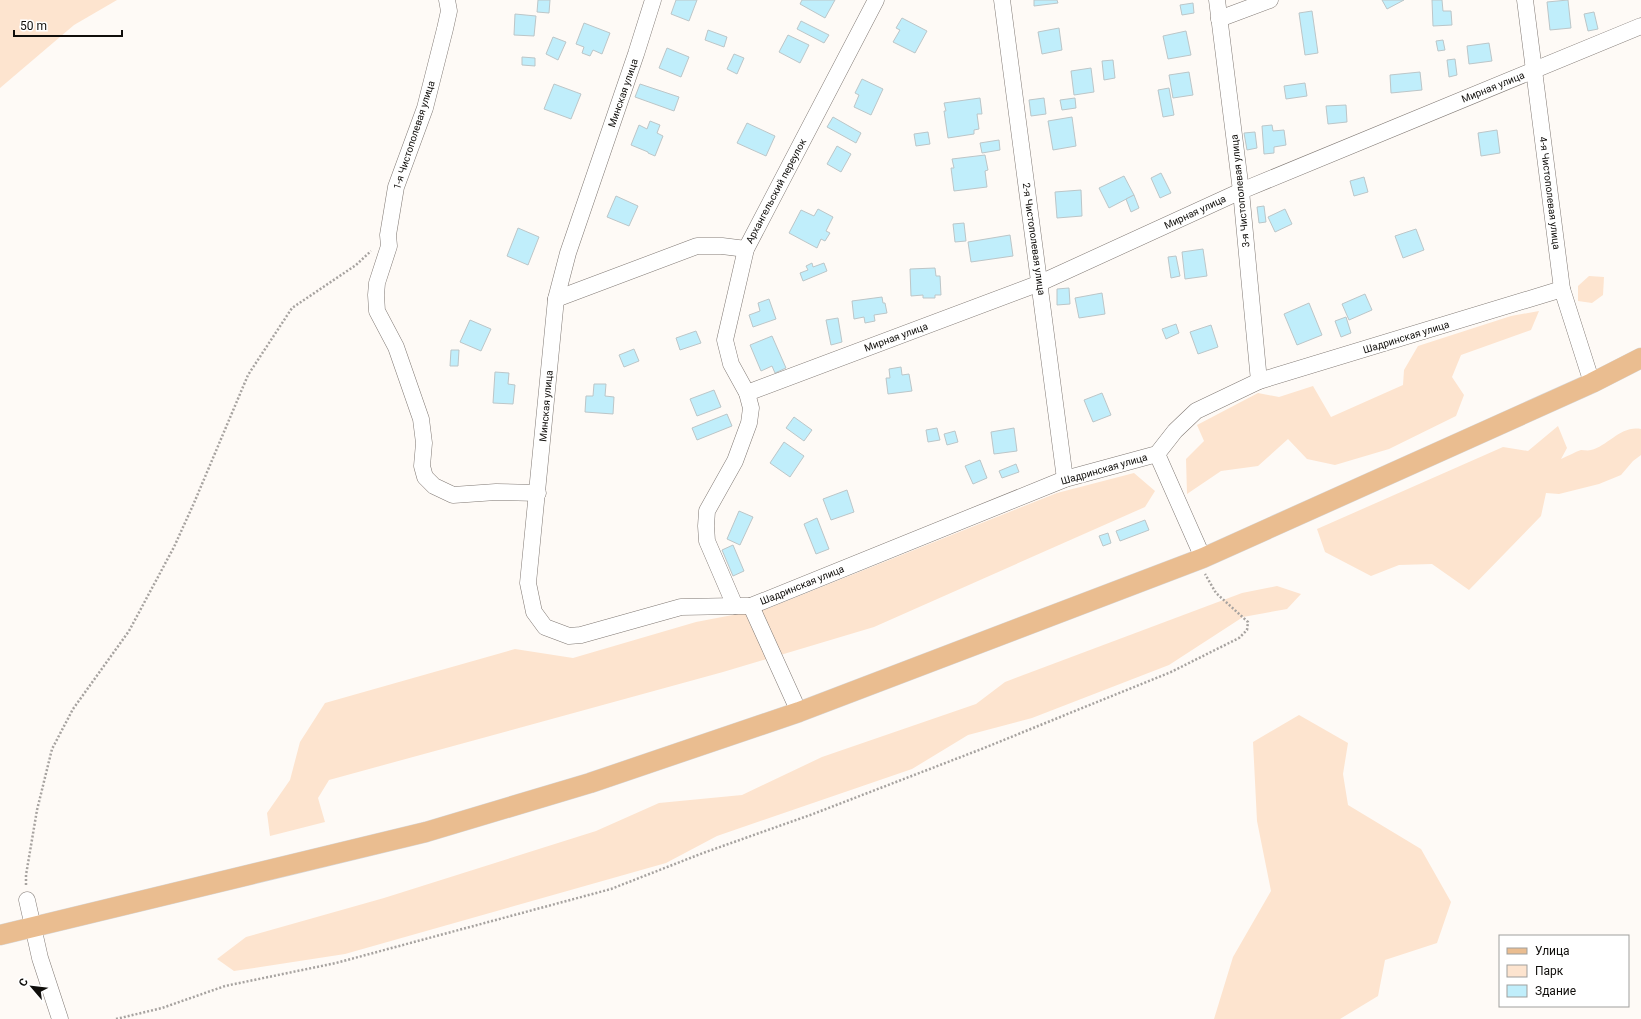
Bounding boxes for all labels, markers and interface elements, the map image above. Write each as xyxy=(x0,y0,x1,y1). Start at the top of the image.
scale bar xyxy=(14,12,122,38)
text: 50 m xyxy=(20,19,47,33)
street label: Минская улица xyxy=(606,57,640,129)
street label: Мирная улица xyxy=(1460,69,1526,105)
street label: 1-я Чистополевая улица xyxy=(391,79,437,191)
street label: 3-я Чистополевая улица xyxy=(1229,134,1251,248)
street label: Архангельский переулок xyxy=(744,136,809,245)
street label: 4-я Чистополевая улица xyxy=(1538,136,1562,250)
street label: 2-я Чистополевая улица xyxy=(1021,182,1047,296)
street label: Мирная улица xyxy=(1162,193,1228,231)
street label: Шадринская улица xyxy=(1362,319,1450,355)
street label: Мирная улица xyxy=(863,320,929,354)
street label: Минская улица xyxy=(537,370,555,442)
street label: Шадринская улица xyxy=(1059,451,1149,487)
street label: Шадринская улица xyxy=(758,563,846,607)
legend xyxy=(1499,935,1629,1007)
text: Улица xyxy=(1535,944,1570,958)
text: Парк xyxy=(1535,964,1564,978)
north arrow xyxy=(12,967,52,1007)
text: С xyxy=(16,976,31,989)
text: Здание xyxy=(1535,984,1576,998)

